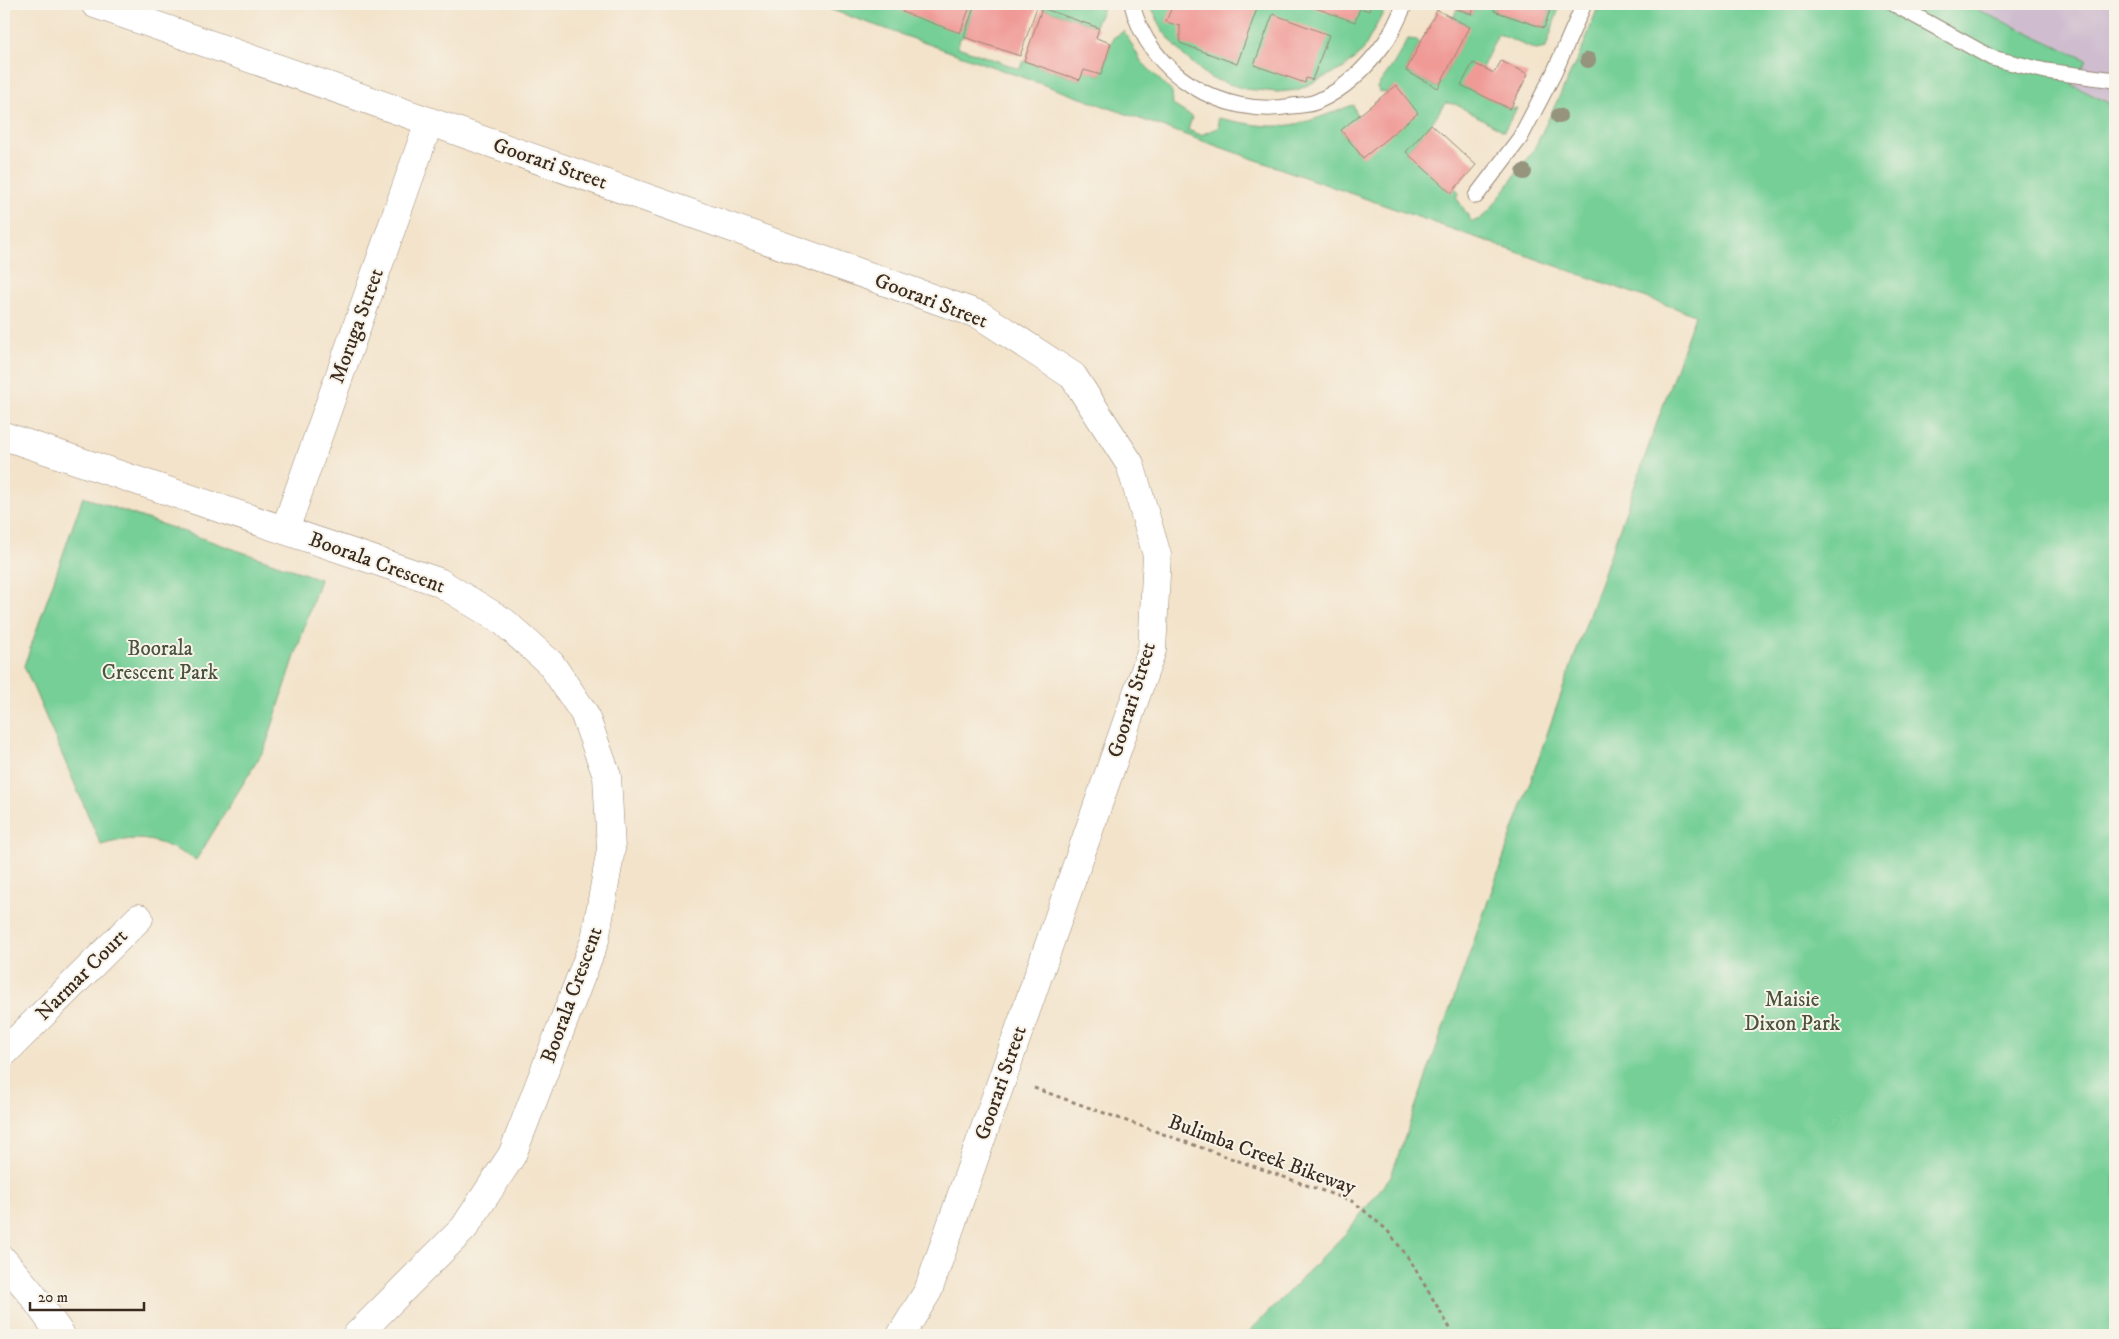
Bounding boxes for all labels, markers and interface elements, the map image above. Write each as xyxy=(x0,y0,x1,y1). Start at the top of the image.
street label: Goorari Street xyxy=(489,132,611,196)
street label: Moruga Street xyxy=(324,265,390,387)
street label: Goorari Street xyxy=(871,268,992,335)
street label: Boorala Crescent xyxy=(305,526,449,600)
park label: Boorala Crescent Park xyxy=(102,636,219,686)
street label: Goorari Street xyxy=(1102,639,1162,761)
street label: Narmar Court xyxy=(31,923,134,1026)
street label: Boorala Crescent xyxy=(535,923,609,1067)
park label: Maisie Dixon Park xyxy=(1744,987,1841,1037)
street label: Goorari Street xyxy=(969,1022,1033,1144)
street label: Bulimba Creek Bikeway xyxy=(1165,1109,1360,1201)
scale bar xyxy=(30,1279,144,1311)
text: 20 m xyxy=(38,1288,68,1307)

